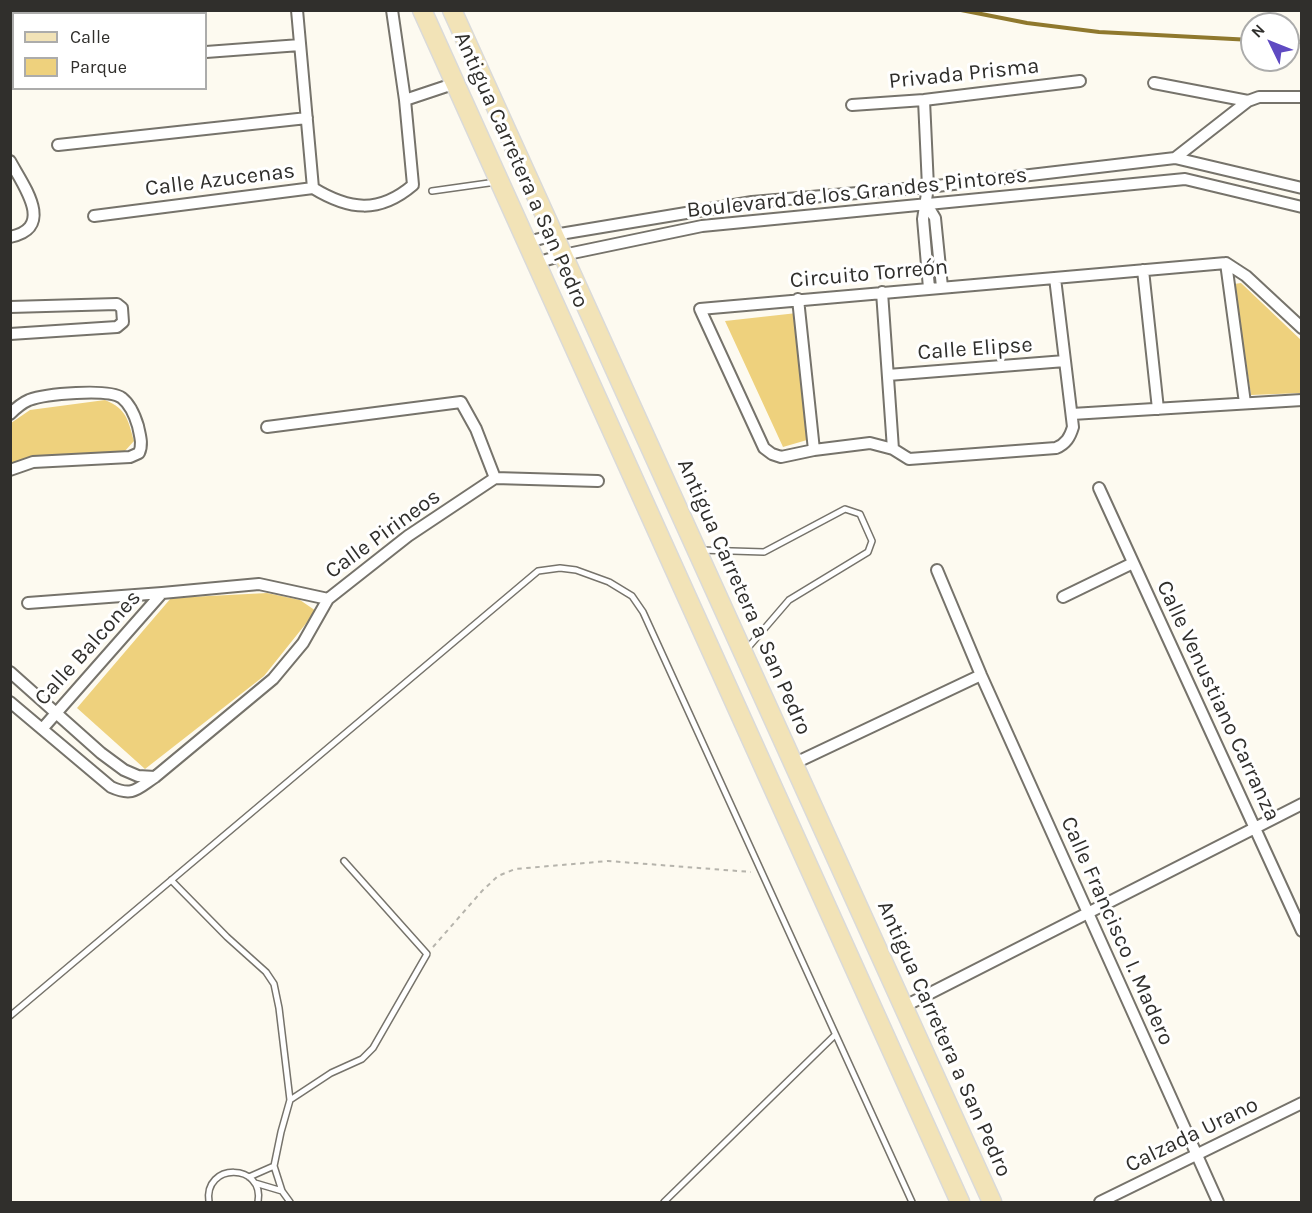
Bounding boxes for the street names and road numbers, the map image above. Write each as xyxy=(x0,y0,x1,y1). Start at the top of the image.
street label: Antigua Carretera a San Pedro xyxy=(448,28,594,312)
street label: Privada Prisma xyxy=(887,53,1041,95)
street label: Calle Azucenas xyxy=(144,158,296,202)
street label: Boulevard de los Grandes Pintores xyxy=(685,162,1029,224)
street label: Circuito Torreón xyxy=(789,254,949,294)
street label: Calle Elipse xyxy=(917,332,1033,366)
street label: Antigua Carretera a San Pedro xyxy=(671,455,817,739)
street label: Calle Pirineos xyxy=(320,483,446,585)
street label: Calle Venustiano Carranza xyxy=(1151,576,1285,826)
street label: Calle Balcones xyxy=(29,585,147,711)
street label: Calle Francisco I. Madero xyxy=(1055,812,1179,1050)
street label: Antigua Carretera a San Pedro xyxy=(871,897,1017,1181)
street label: Calzada Urano xyxy=(1121,1091,1263,1179)

